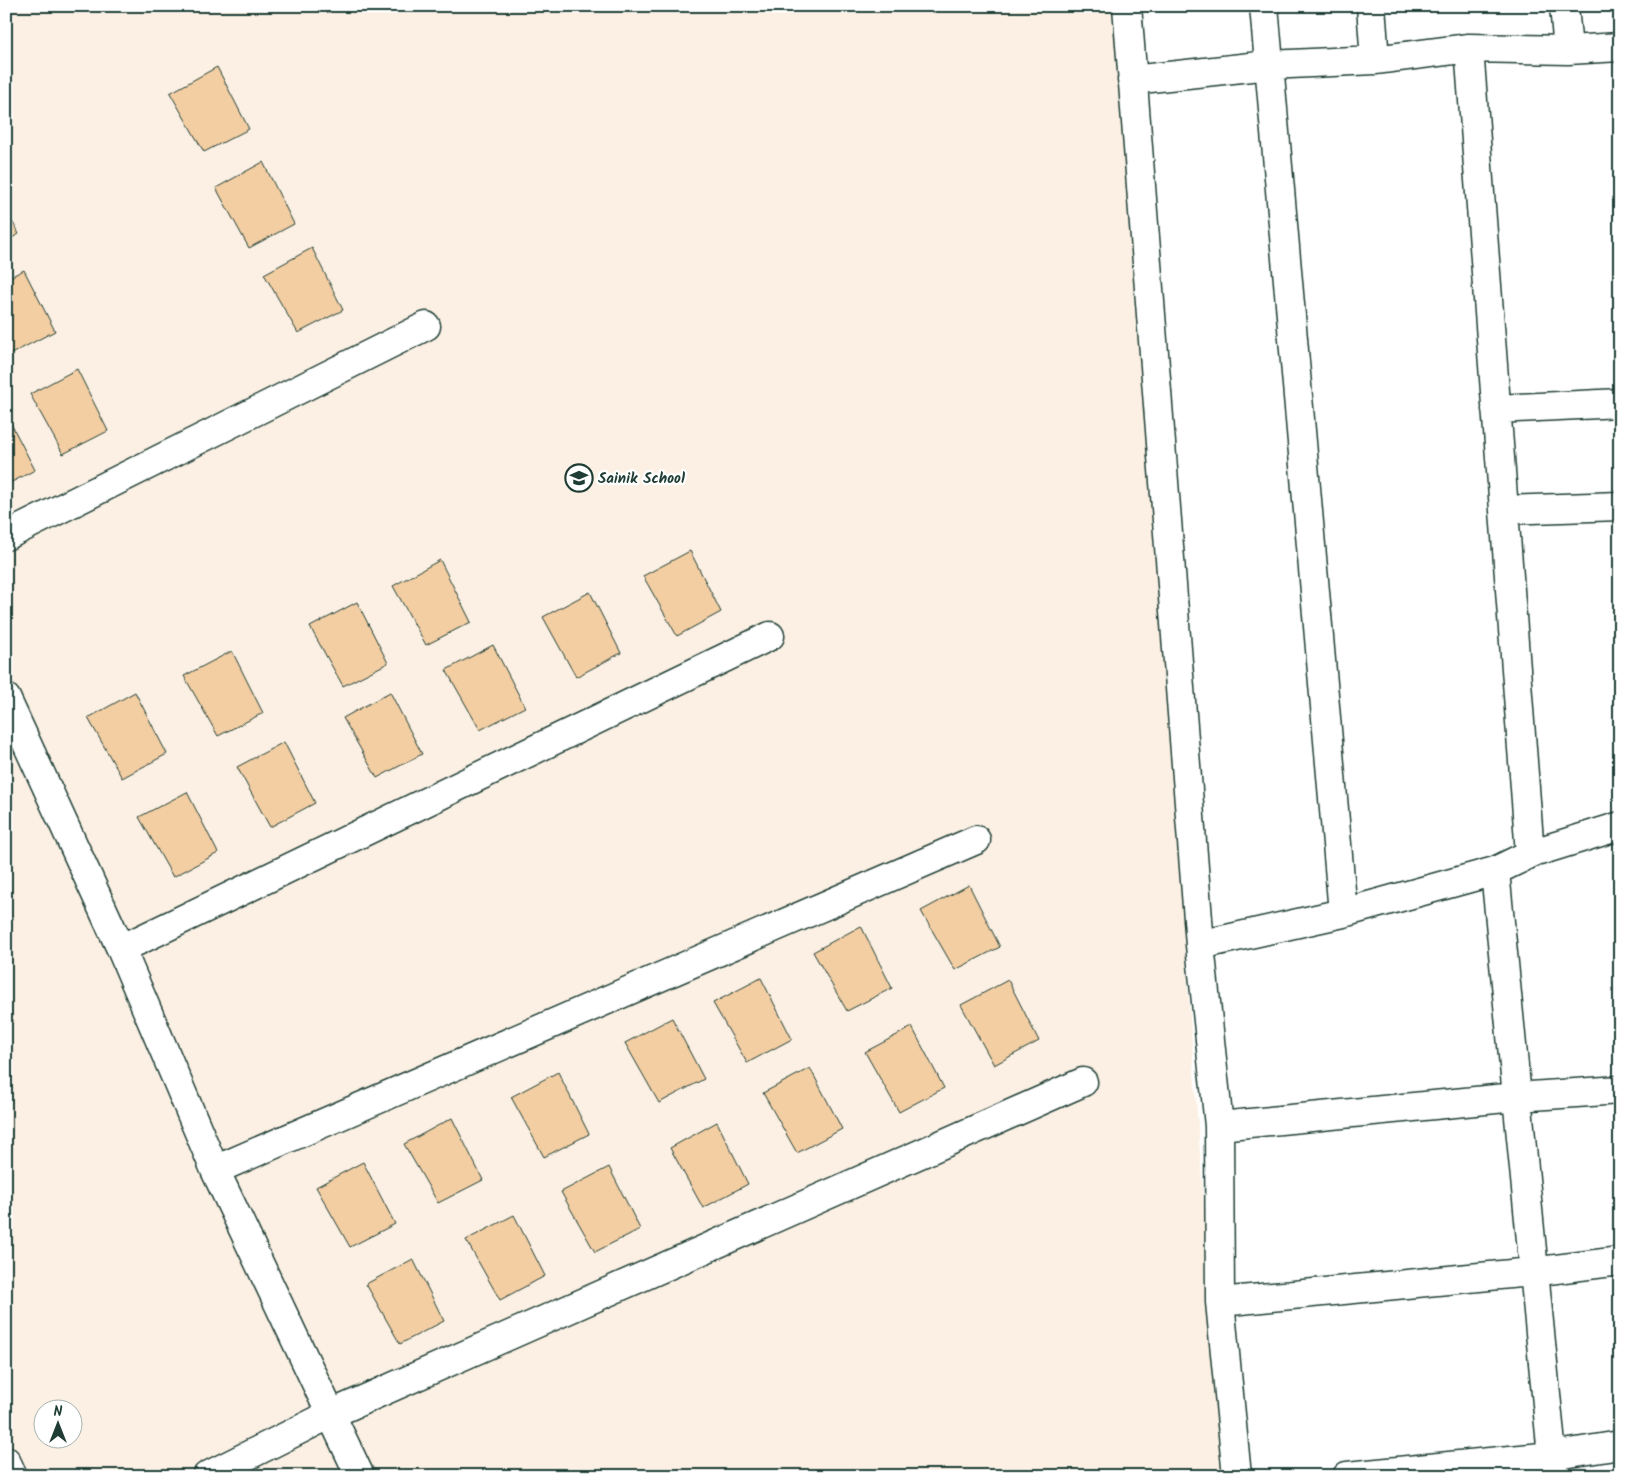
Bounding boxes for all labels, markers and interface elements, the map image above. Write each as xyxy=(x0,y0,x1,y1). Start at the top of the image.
school or university icon: Sainik School xyxy=(564,463,594,493)
place label: Sainik School xyxy=(598,467,685,491)
north arrow xyxy=(32,1400,82,1450)
text: N xyxy=(54,1401,63,1423)

